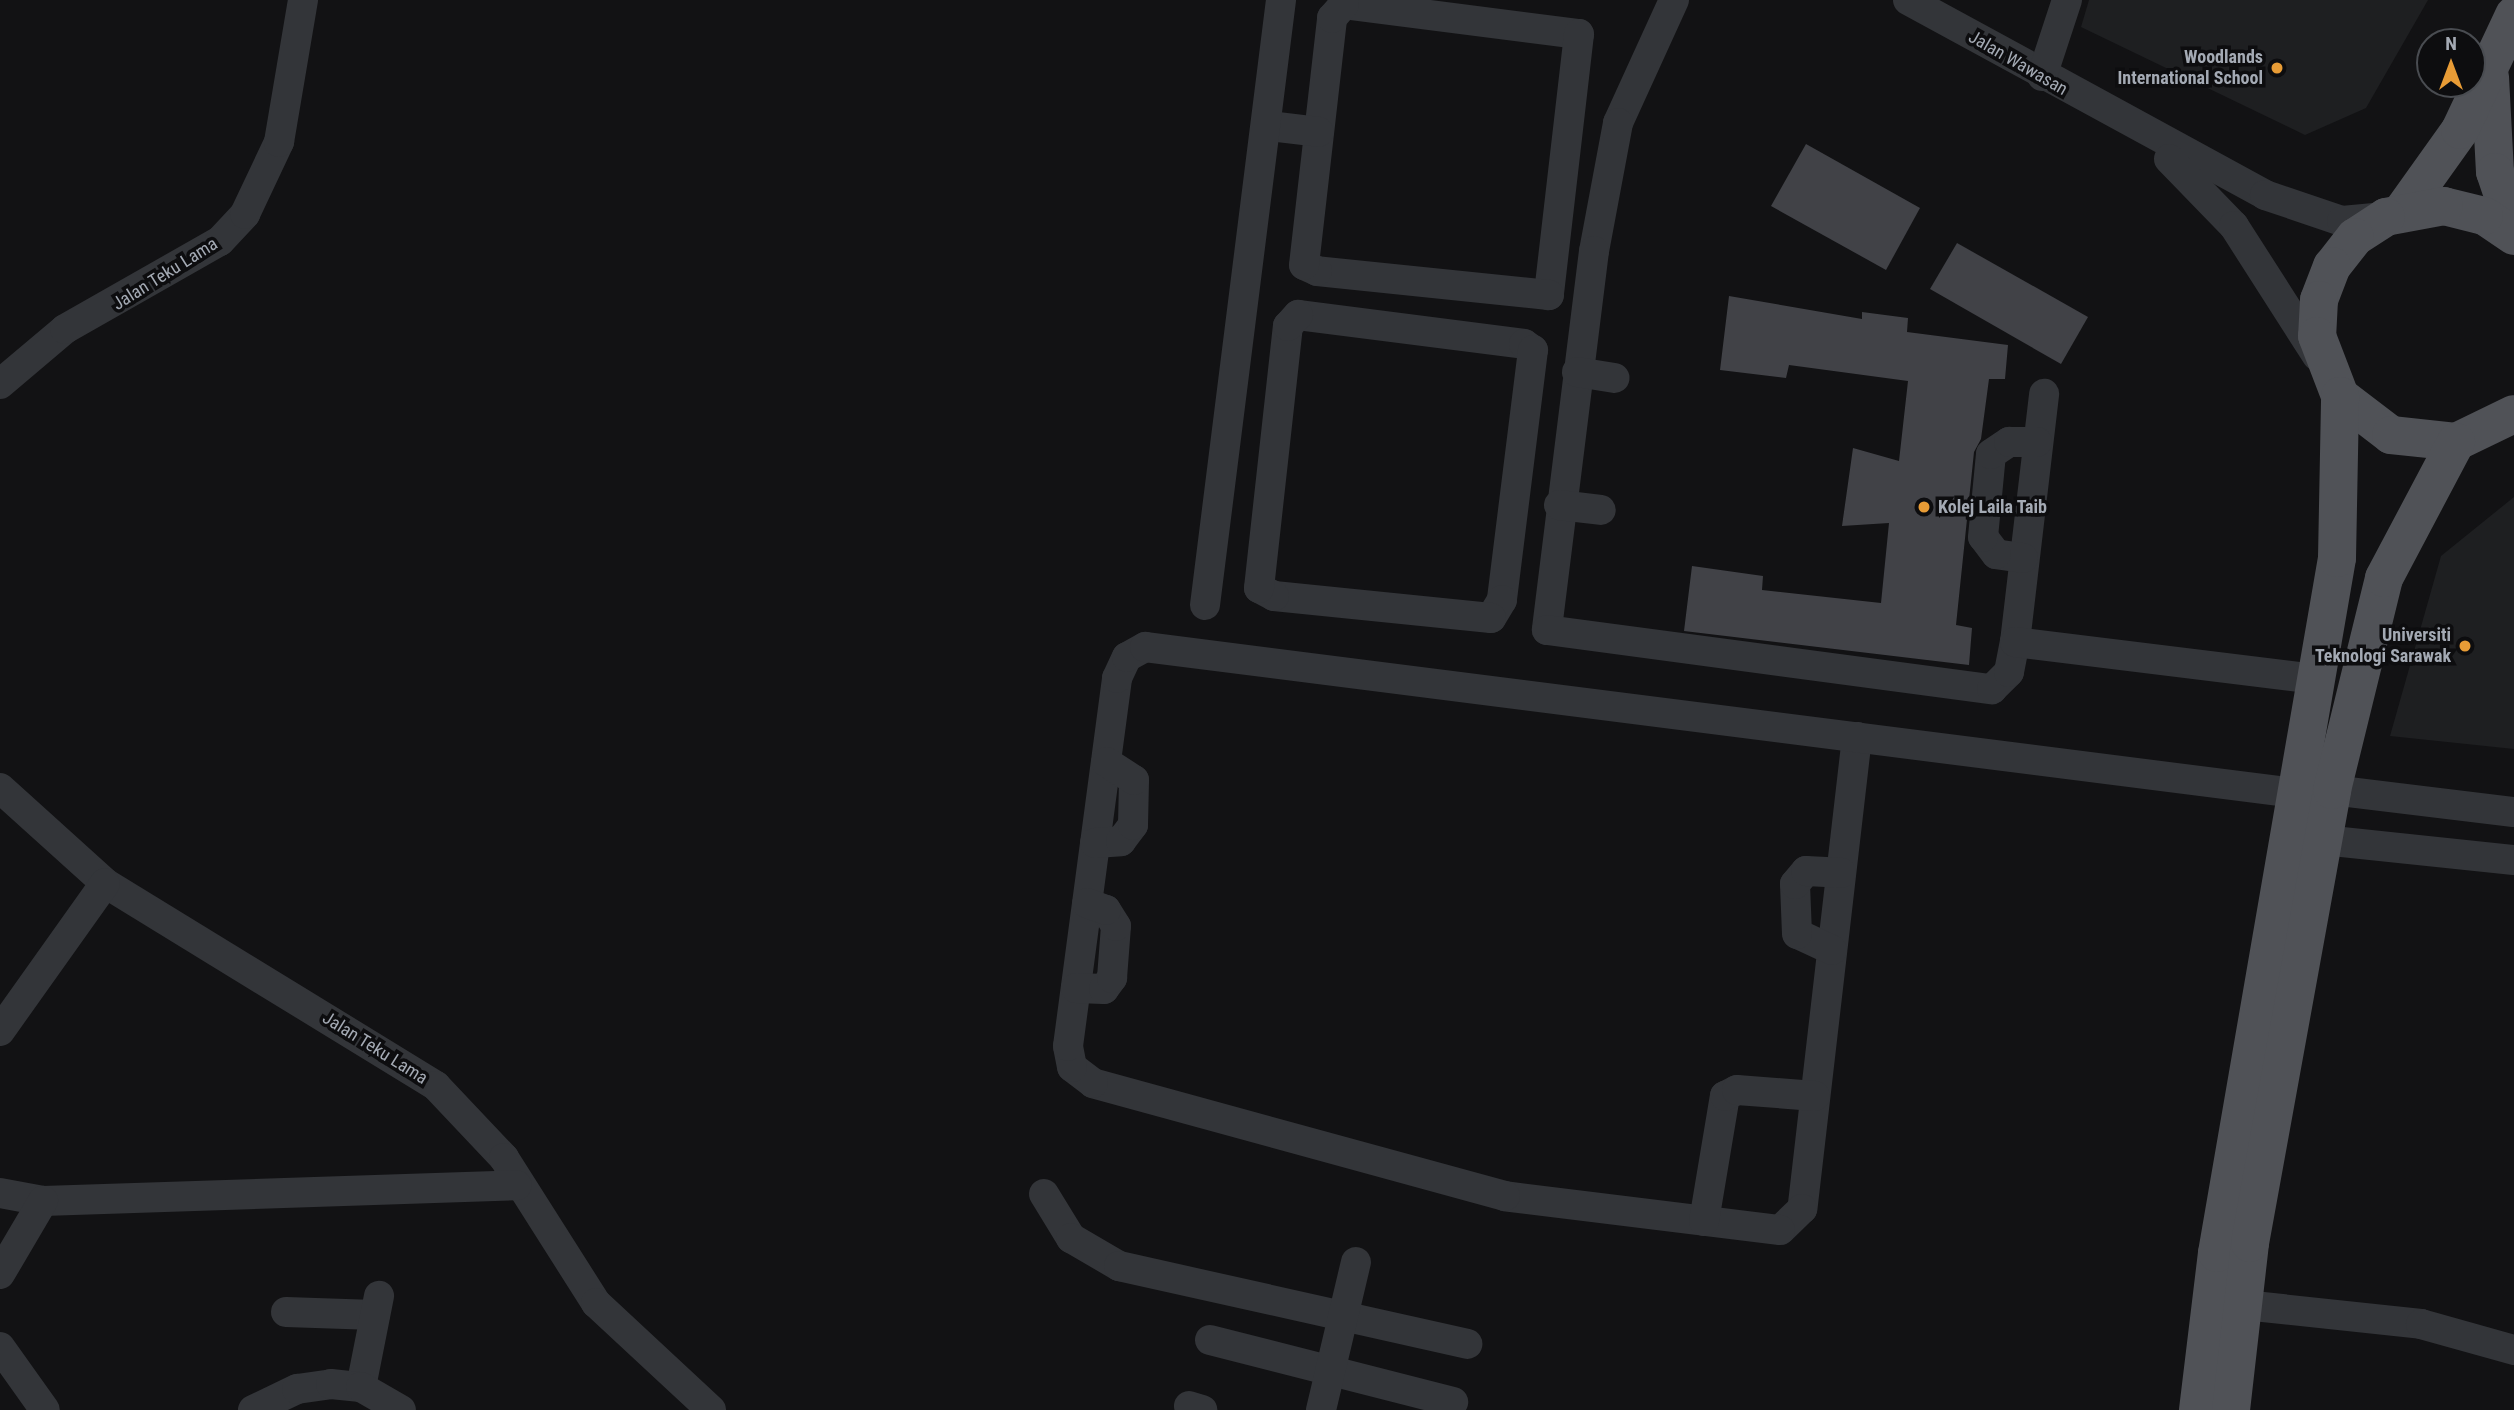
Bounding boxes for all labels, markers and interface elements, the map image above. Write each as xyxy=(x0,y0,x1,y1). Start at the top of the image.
street label: Jalan Wawasan xyxy=(1965,26,2071,100)
north arrow xyxy=(2416,28,2486,98)
text: N xyxy=(2445,32,2457,55)
place label: Woodlands International School xyxy=(2118,47,2263,90)
marker: Woodlands International School xyxy=(2269,60,2285,76)
street label: Jalan Teku Lama xyxy=(108,233,222,315)
place label: Kolej Laila Taib xyxy=(1938,496,2047,518)
marker: Kolej Laila Taib xyxy=(1916,499,1932,515)
place label: Universiti Teknologi Sarawak xyxy=(2315,625,2451,668)
marker: Universiti Teknologi Sarawak xyxy=(2457,638,2473,654)
street label: Jalan Teku Lama xyxy=(318,1007,432,1089)

